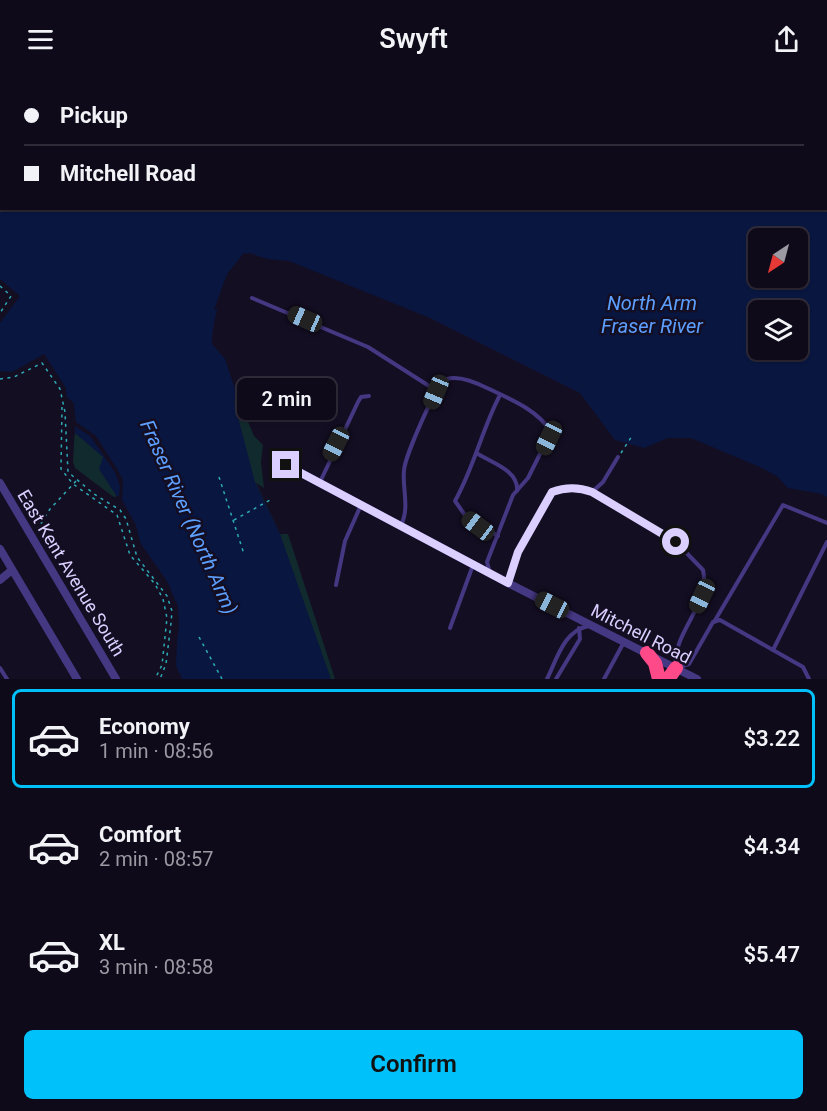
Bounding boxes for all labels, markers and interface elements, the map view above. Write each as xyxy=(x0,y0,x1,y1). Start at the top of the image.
icon: menu xyxy=(24,23,57,56)
text: Swyft xyxy=(379,23,448,55)
icon: share xyxy=(770,23,803,56)
text: Pickup xyxy=(60,103,128,128)
text: Mitchell Road xyxy=(60,161,196,186)
north arrow xyxy=(748,228,808,288)
map controls xyxy=(748,228,808,360)
water label: North Arm Fraser River xyxy=(601,291,704,338)
button: layers xyxy=(748,300,808,360)
car xyxy=(285,303,325,335)
car xyxy=(421,372,451,412)
callout: 2 min xyxy=(236,378,336,420)
text: 2 min xyxy=(261,387,312,411)
water label: Fraser River (North Arm) xyxy=(135,416,243,618)
car xyxy=(533,418,565,458)
car xyxy=(320,424,352,464)
route end xyxy=(272,451,299,478)
street label: East Kent Avenue South xyxy=(13,486,130,660)
car xyxy=(458,508,498,544)
route start xyxy=(662,528,689,555)
car xyxy=(686,576,718,616)
car xyxy=(532,589,572,621)
street label: Mitchell Road xyxy=(588,599,695,668)
icon: car xyxy=(27,712,81,766)
text: Economy xyxy=(99,714,190,739)
text: $3.22 xyxy=(743,726,800,751)
text: 1 min · 08:56 xyxy=(99,739,214,763)
icon: car xyxy=(27,820,81,874)
text: Comfort xyxy=(99,822,181,847)
text: $4.34 xyxy=(743,834,800,859)
text: 2 min · 08:57 xyxy=(99,847,214,871)
icon: car xyxy=(27,928,81,982)
text: XL xyxy=(99,930,125,955)
text: $5.47 xyxy=(743,942,800,967)
text: 3 min · 08:58 xyxy=(99,955,214,979)
button: Confirm xyxy=(24,1030,803,1099)

